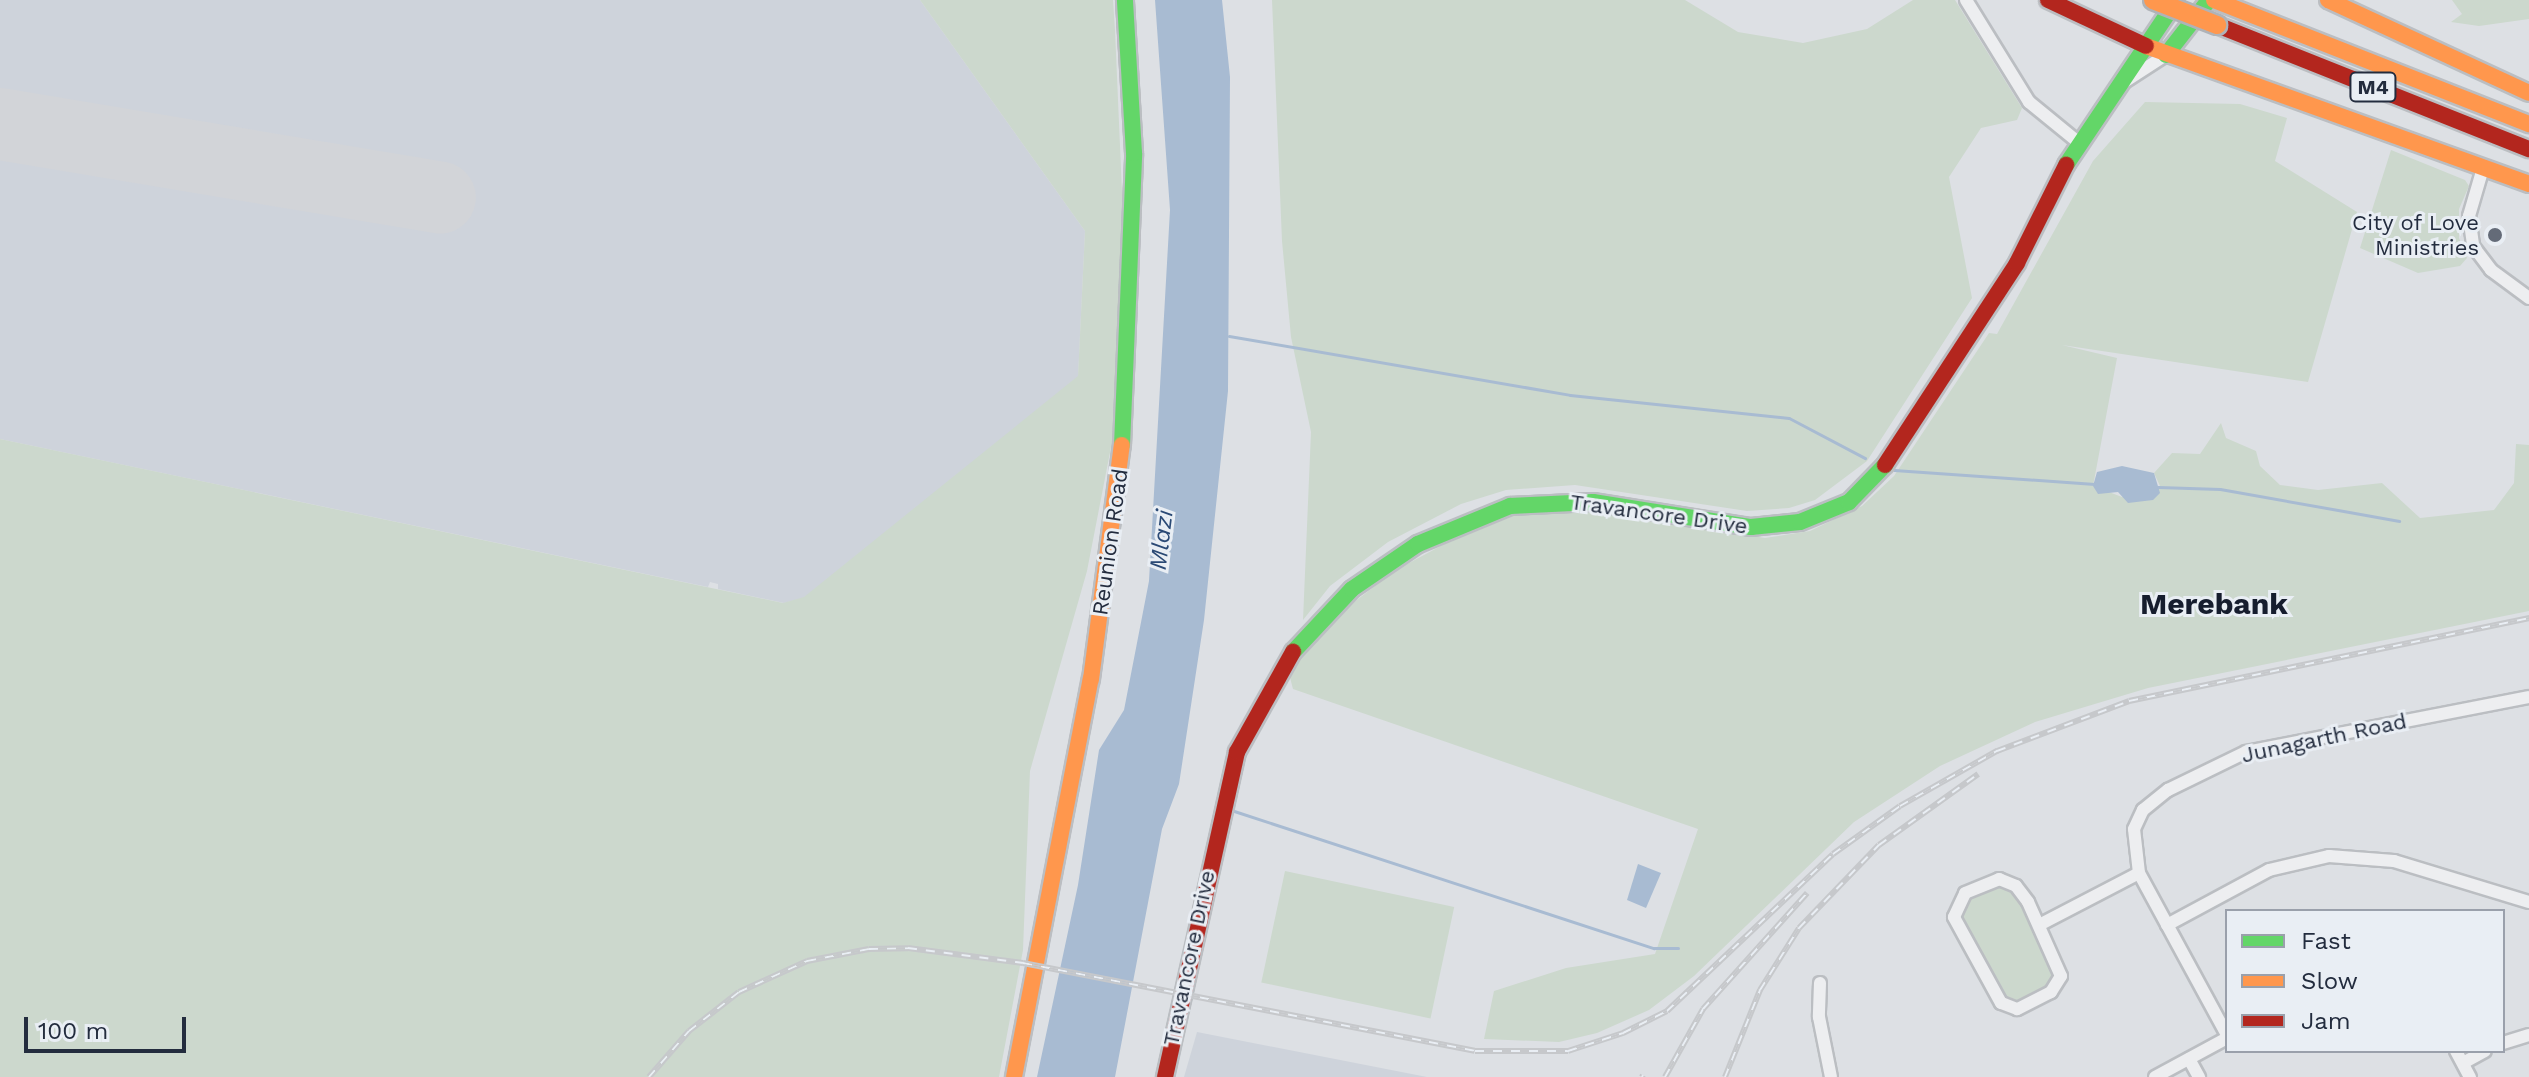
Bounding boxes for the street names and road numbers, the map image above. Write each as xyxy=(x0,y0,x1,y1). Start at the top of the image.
road number: M4 xyxy=(2349,71,2397,103)
street label: Reunion Road xyxy=(1087,467,1133,617)
street label: Travancore Drive xyxy=(1569,488,1749,540)
street label: Junagarth Road xyxy=(2239,708,2409,768)
street label: Travancore Drive xyxy=(1158,868,1220,1048)

